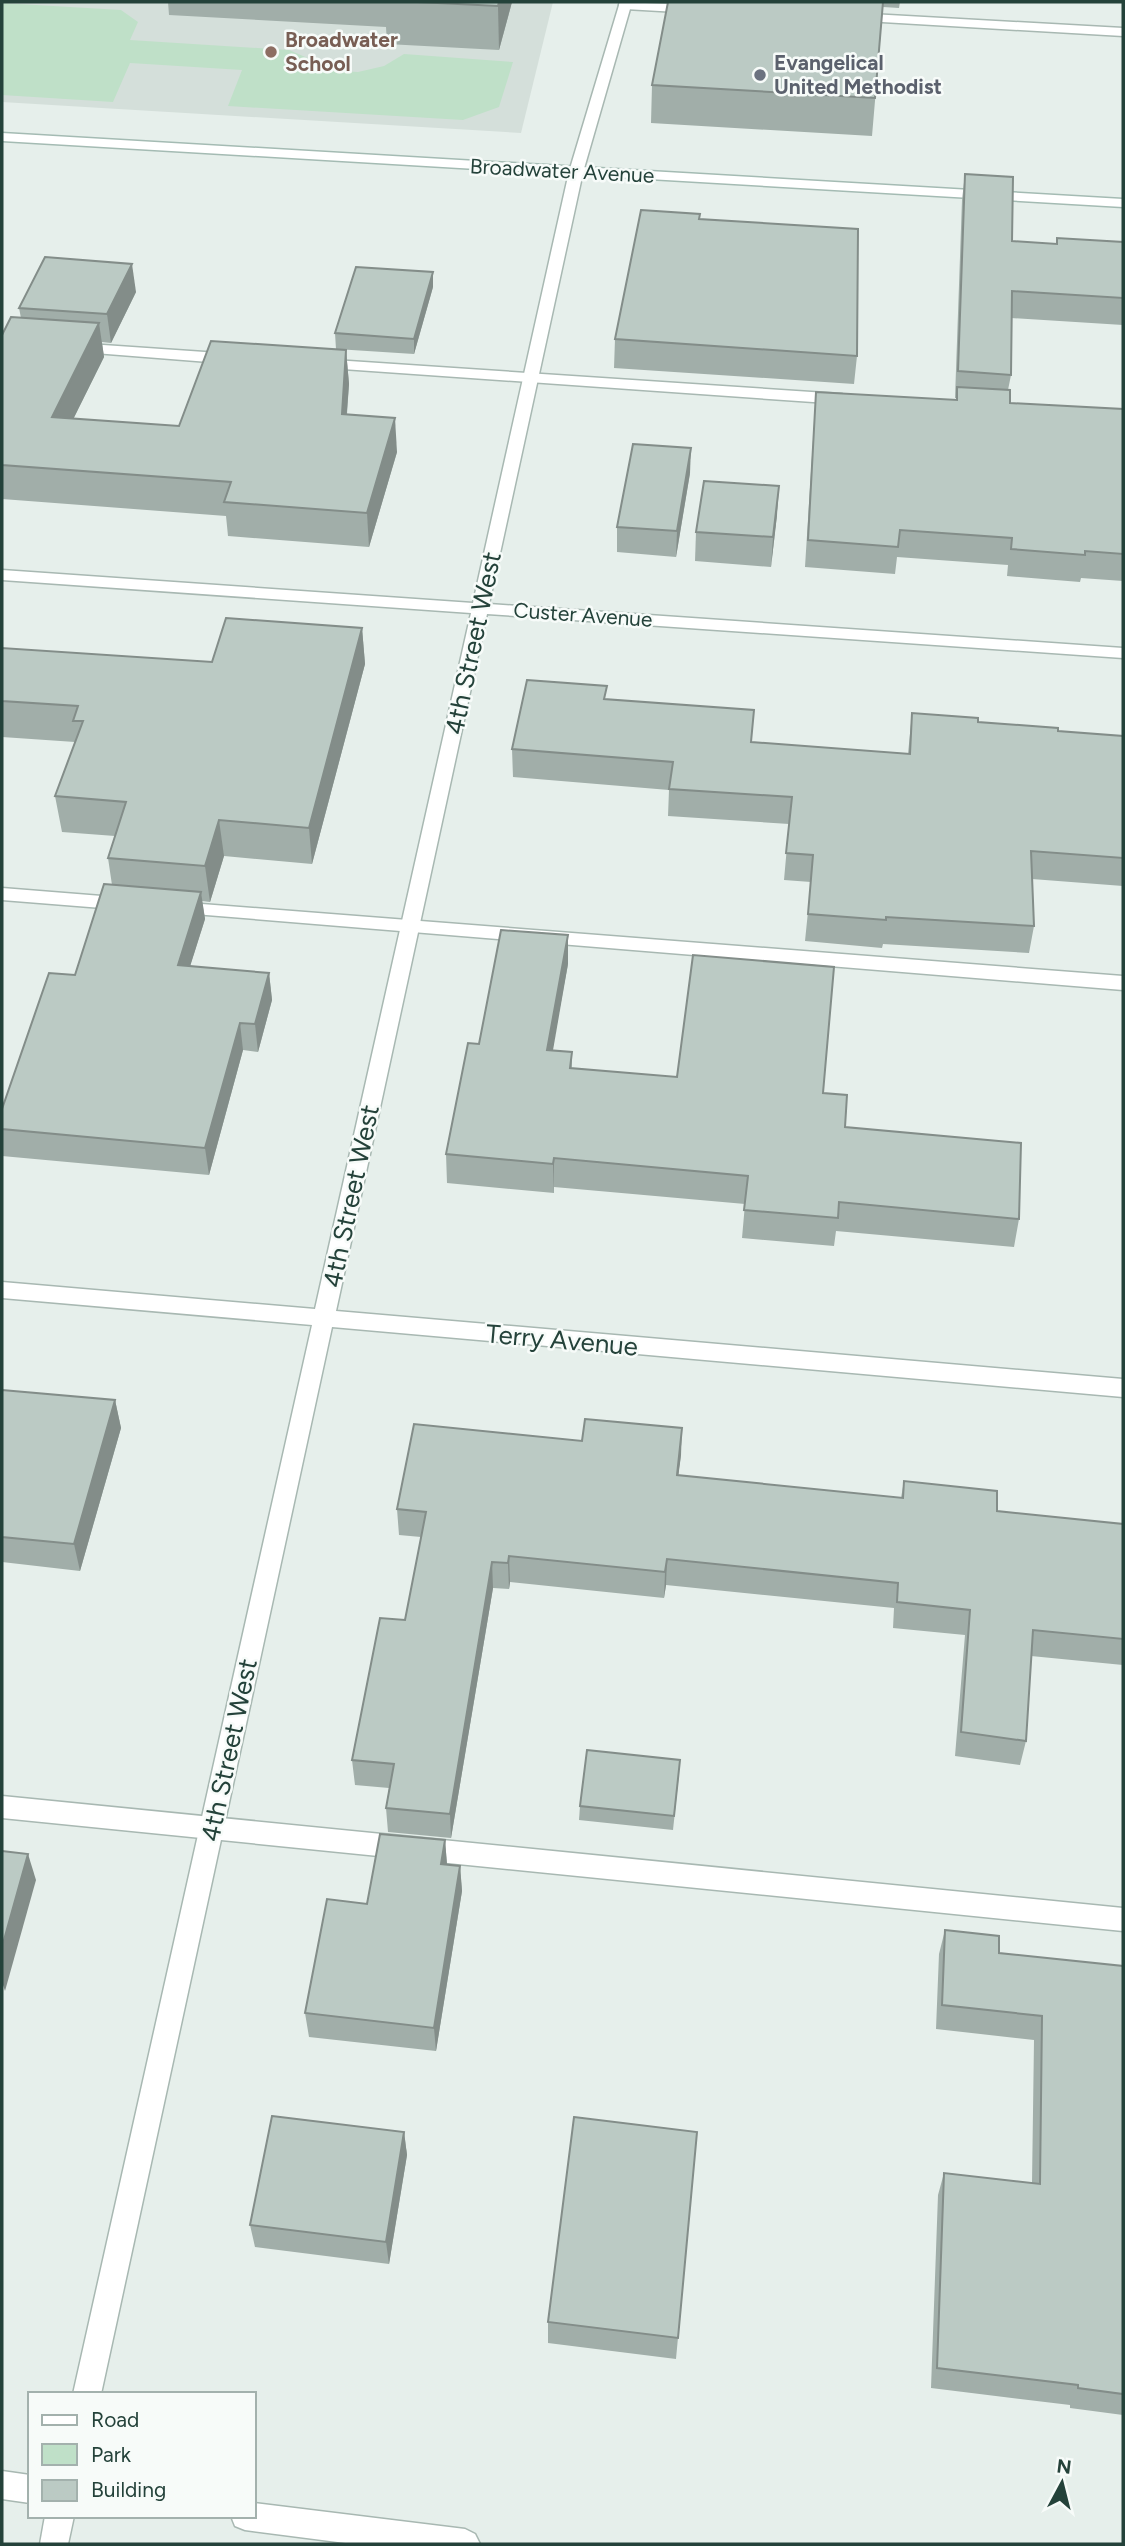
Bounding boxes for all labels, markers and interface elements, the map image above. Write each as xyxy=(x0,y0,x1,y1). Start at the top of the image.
place label: Broadwater School xyxy=(285,27,398,76)
marker: Broadwater School xyxy=(263,44,279,60)
place label: Evangelical United Methodist xyxy=(774,50,942,99)
marker: Evangelical United Methodist xyxy=(752,67,768,83)
street label: Broadwater Avenue xyxy=(469,153,655,188)
street label: 4th Street West xyxy=(438,548,508,737)
street label: Custer Avenue xyxy=(513,597,653,632)
street label: 4th Street West xyxy=(316,1101,386,1290)
street label: Terry Avenue xyxy=(485,1317,639,1363)
street label: 4th Street West xyxy=(194,1655,264,1844)
legend xyxy=(28,2392,256,2518)
text: Road xyxy=(91,2407,139,2432)
text: Park xyxy=(91,2442,132,2467)
north arrow xyxy=(1027,2448,1097,2518)
text: N xyxy=(1055,2454,1073,2479)
text: Building xyxy=(91,2477,166,2502)

